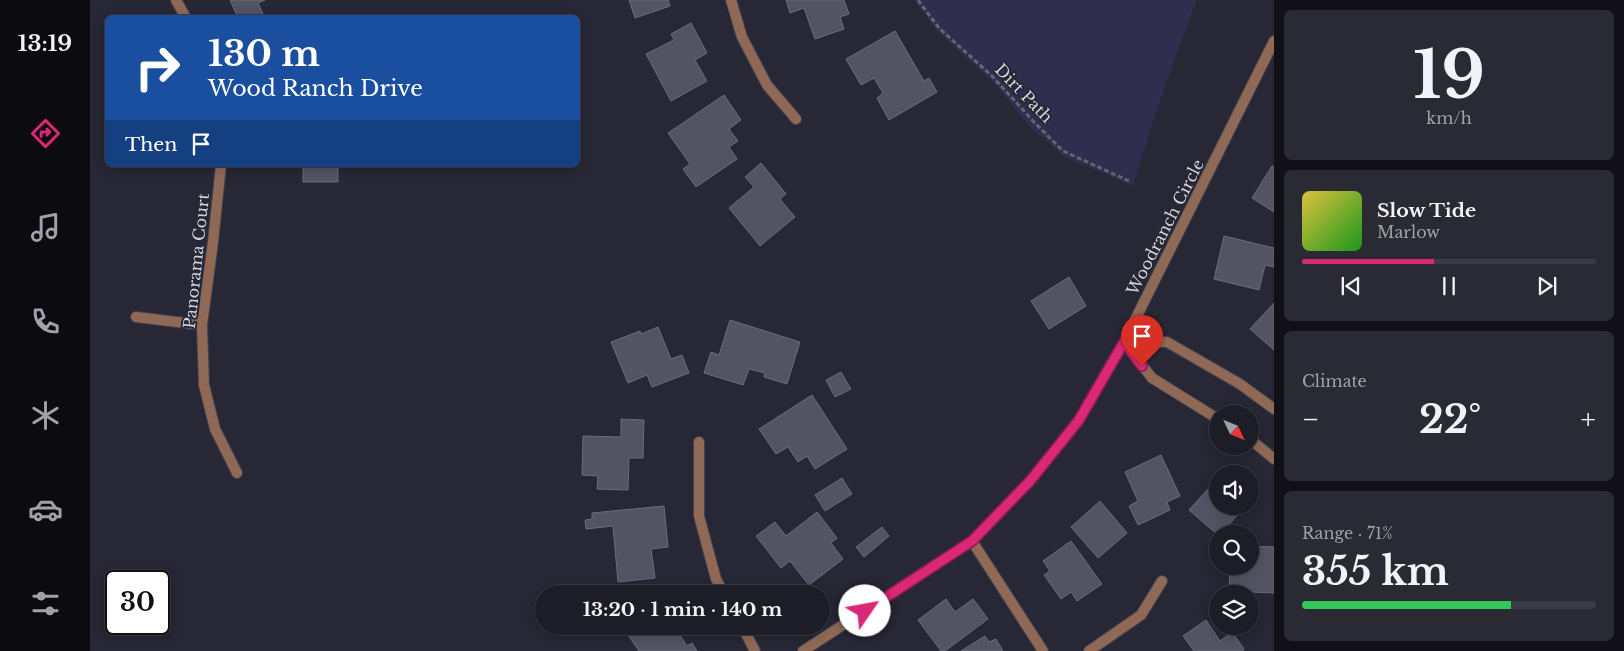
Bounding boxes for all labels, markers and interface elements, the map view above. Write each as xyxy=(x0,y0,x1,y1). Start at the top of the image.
text: 13:19 xyxy=(18,30,72,57)
text: 130 m xyxy=(208,32,320,75)
icon: right xyxy=(125,35,190,100)
text: 19 xyxy=(1413,35,1485,116)
street label: Dirt Path xyxy=(991,59,1057,127)
text: Wood Ranch Drive xyxy=(208,75,423,102)
text: km/h xyxy=(1426,108,1472,128)
icon: directions xyxy=(28,116,63,151)
icon: arrive xyxy=(187,130,215,158)
text: Then xyxy=(125,133,177,156)
street label: Woodranch Circle xyxy=(1122,156,1208,299)
street label: Panorama Court xyxy=(179,192,213,330)
text: Slow Tide xyxy=(1377,199,1476,222)
icon: music xyxy=(28,210,63,245)
text: Marlow xyxy=(1377,222,1440,242)
icon: previous xyxy=(1337,272,1365,300)
icon: pause xyxy=(1435,272,1463,300)
icon: next xyxy=(1533,272,1561,300)
icon: phone xyxy=(28,304,63,339)
pin xyxy=(1121,315,1163,366)
icon: arrive xyxy=(1128,322,1156,350)
text: Climate xyxy=(1302,371,1367,391)
text: 22° xyxy=(1419,396,1481,443)
icon: climate xyxy=(28,398,63,433)
text: − xyxy=(1302,402,1320,437)
text: + xyxy=(1581,402,1596,437)
north arrow xyxy=(1209,405,1259,455)
map controls xyxy=(1209,405,1259,635)
button: sound xyxy=(1209,465,1259,515)
icon: car xyxy=(28,492,63,527)
text: Range · 71% xyxy=(1302,523,1393,543)
button: search xyxy=(1209,525,1259,575)
text: 355 km xyxy=(1302,548,1449,595)
speed limit sign: 30 xyxy=(105,570,170,635)
position arrow xyxy=(838,584,890,636)
button: layers xyxy=(1209,585,1259,635)
icon: filters xyxy=(28,586,63,621)
text: 13:20 · 1 min · 140 m xyxy=(583,598,782,621)

